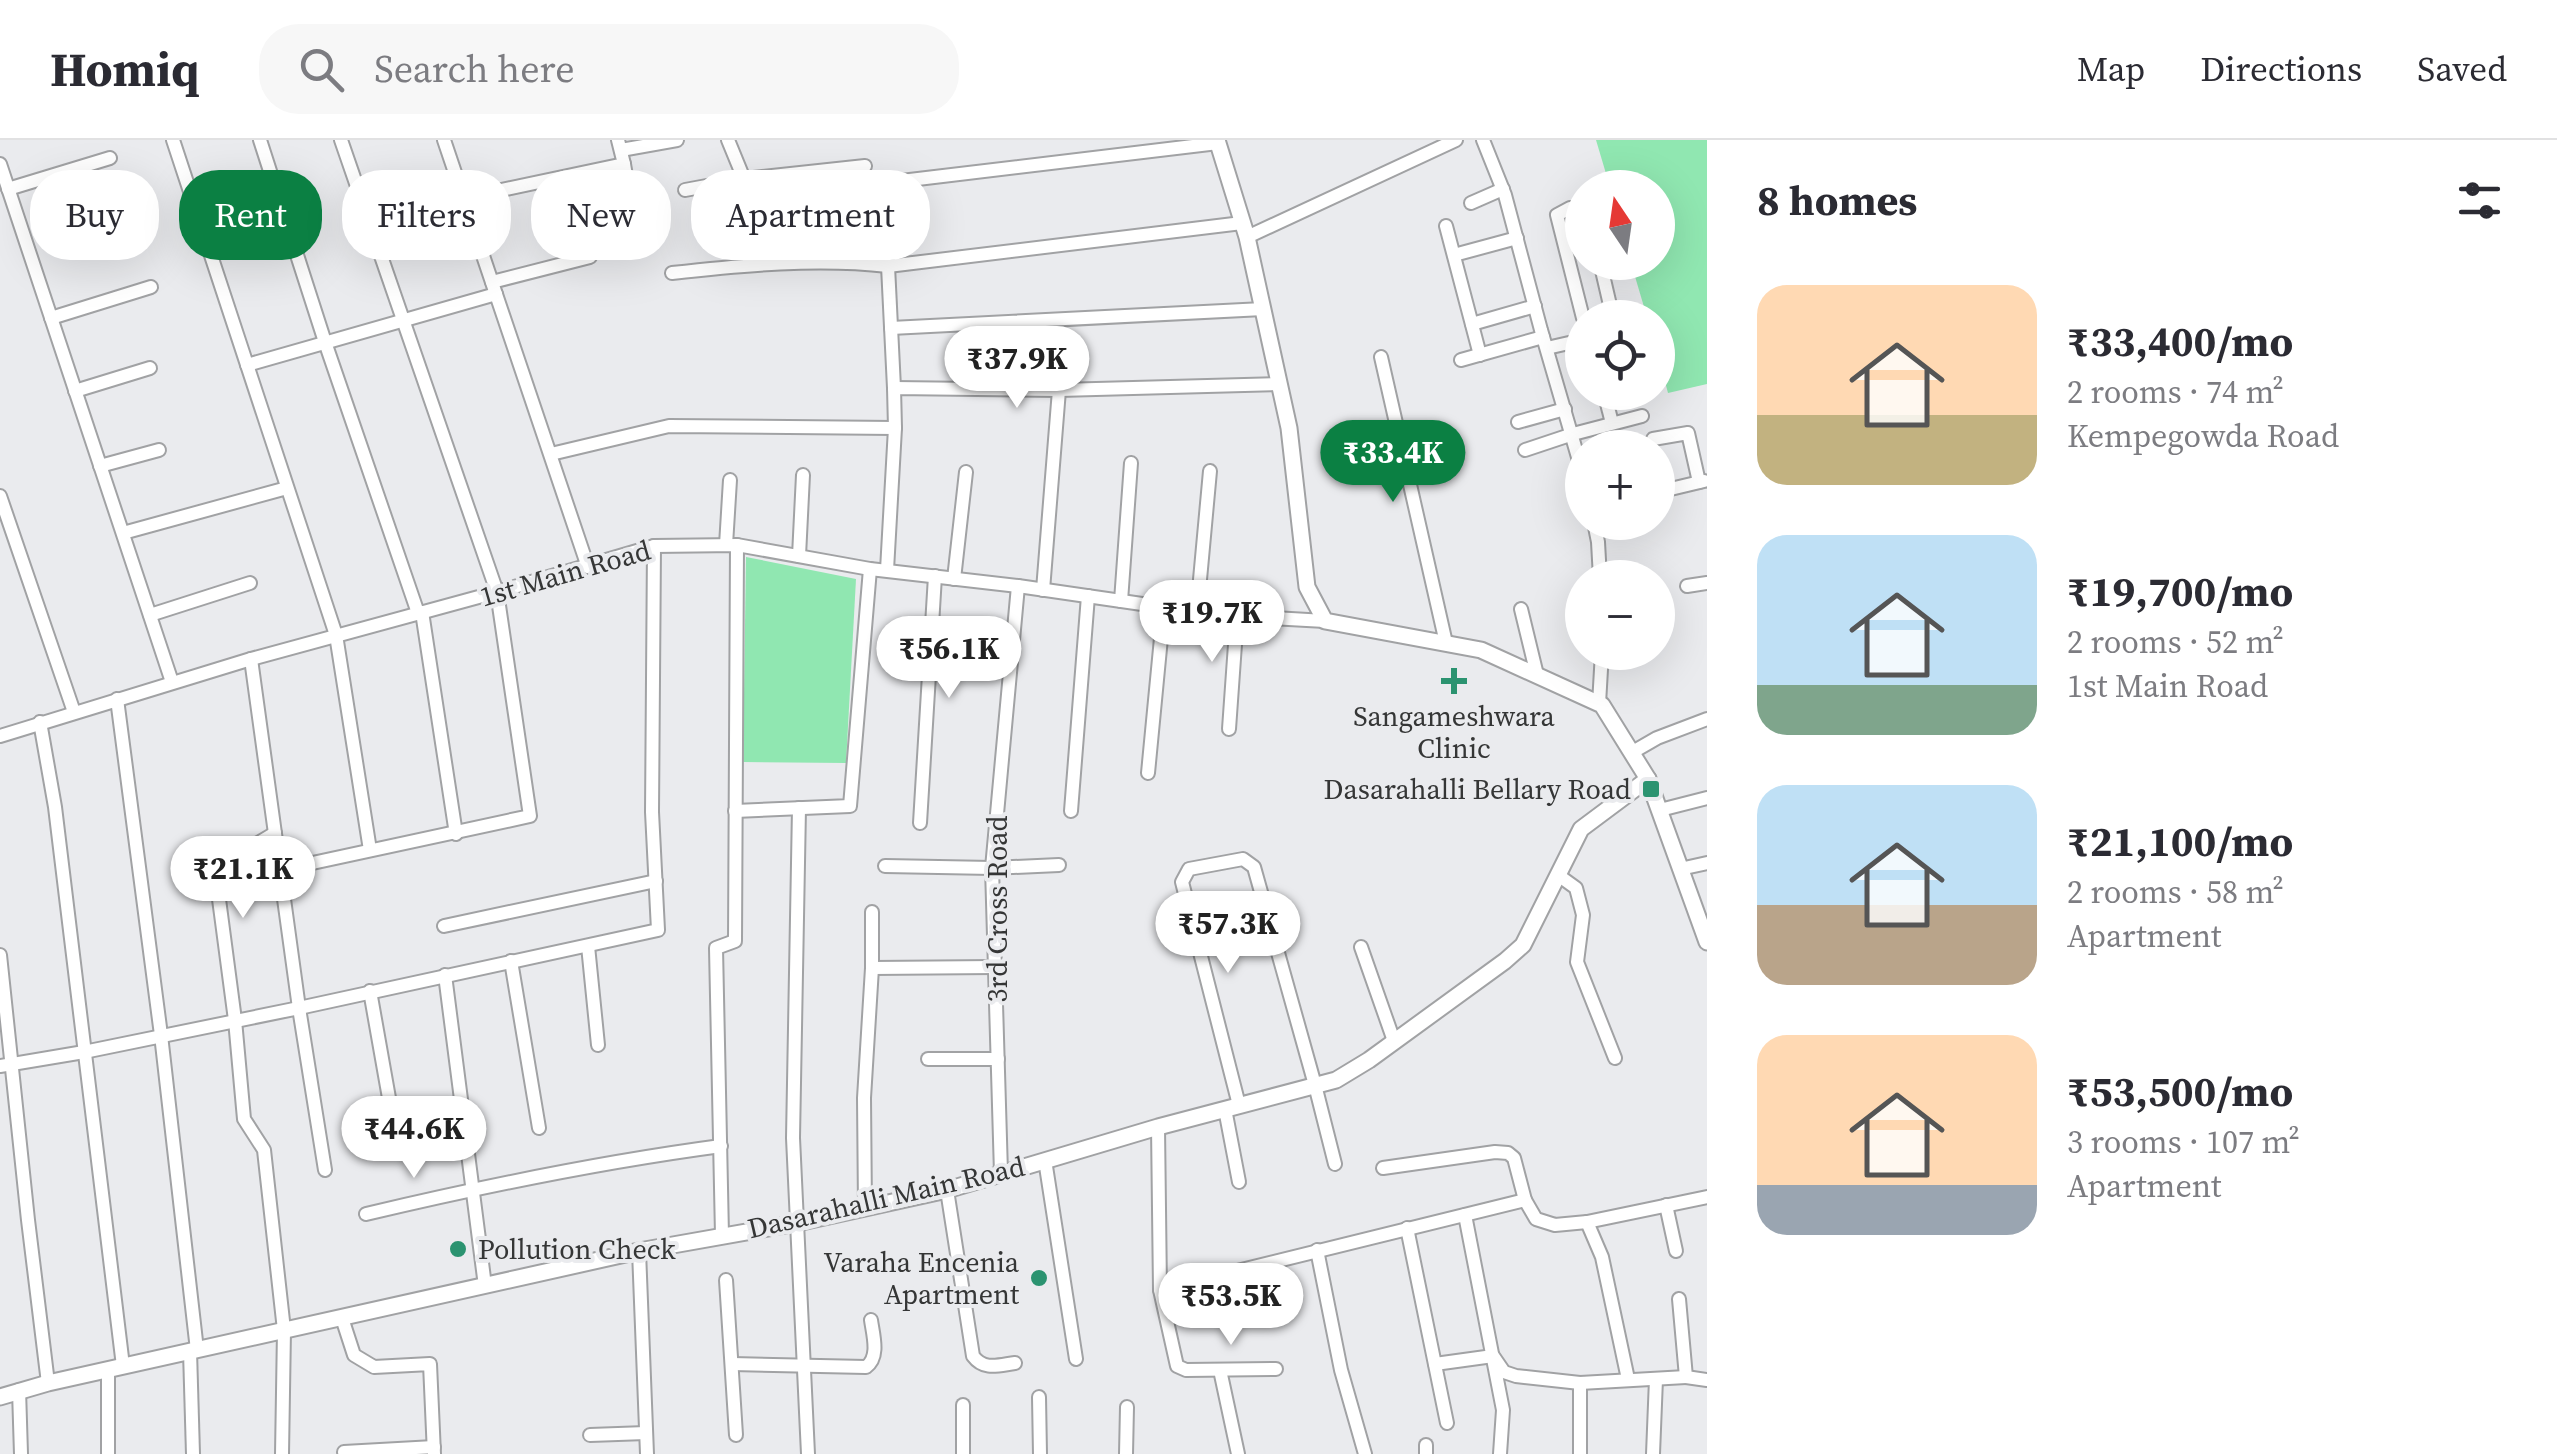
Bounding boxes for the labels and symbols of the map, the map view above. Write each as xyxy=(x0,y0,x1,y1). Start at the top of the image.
north arrow xyxy=(1565,170,1675,280)
pin: ₹37.9K xyxy=(936,326,1098,411)
pin: ₹33.4K xyxy=(1312,420,1474,505)
street label: 1st Main Road xyxy=(475,530,655,616)
pin: ₹19.7K xyxy=(1131,580,1293,665)
pin: ₹56.1K xyxy=(868,616,1030,701)
marker: Sangameshwara Clinic xyxy=(1441,668,1467,694)
place label: Sangameshwara Clinic xyxy=(1353,697,1556,767)
place label: Dasarahalli Bellary Road xyxy=(1324,770,1631,808)
marker: Dasarahalli Bellary Road xyxy=(1640,778,1662,800)
street label: 3rd Cross Road xyxy=(978,815,1016,1002)
pin: ₹21.1K xyxy=(162,836,324,921)
pin: ₹57.3K xyxy=(1147,891,1309,976)
pin: ₹44.6K xyxy=(333,1096,495,1181)
street label: Dasarahalli Main Road xyxy=(744,1147,1028,1247)
place label: Pollution Check xyxy=(478,1230,676,1268)
marker: Pollution Check xyxy=(447,1238,469,1260)
place label: Varaha Encenia Apartment xyxy=(824,1243,1020,1313)
pin: ₹53.5K xyxy=(1150,1263,1312,1348)
marker: Varaha Encenia Apartment xyxy=(1028,1267,1050,1289)

